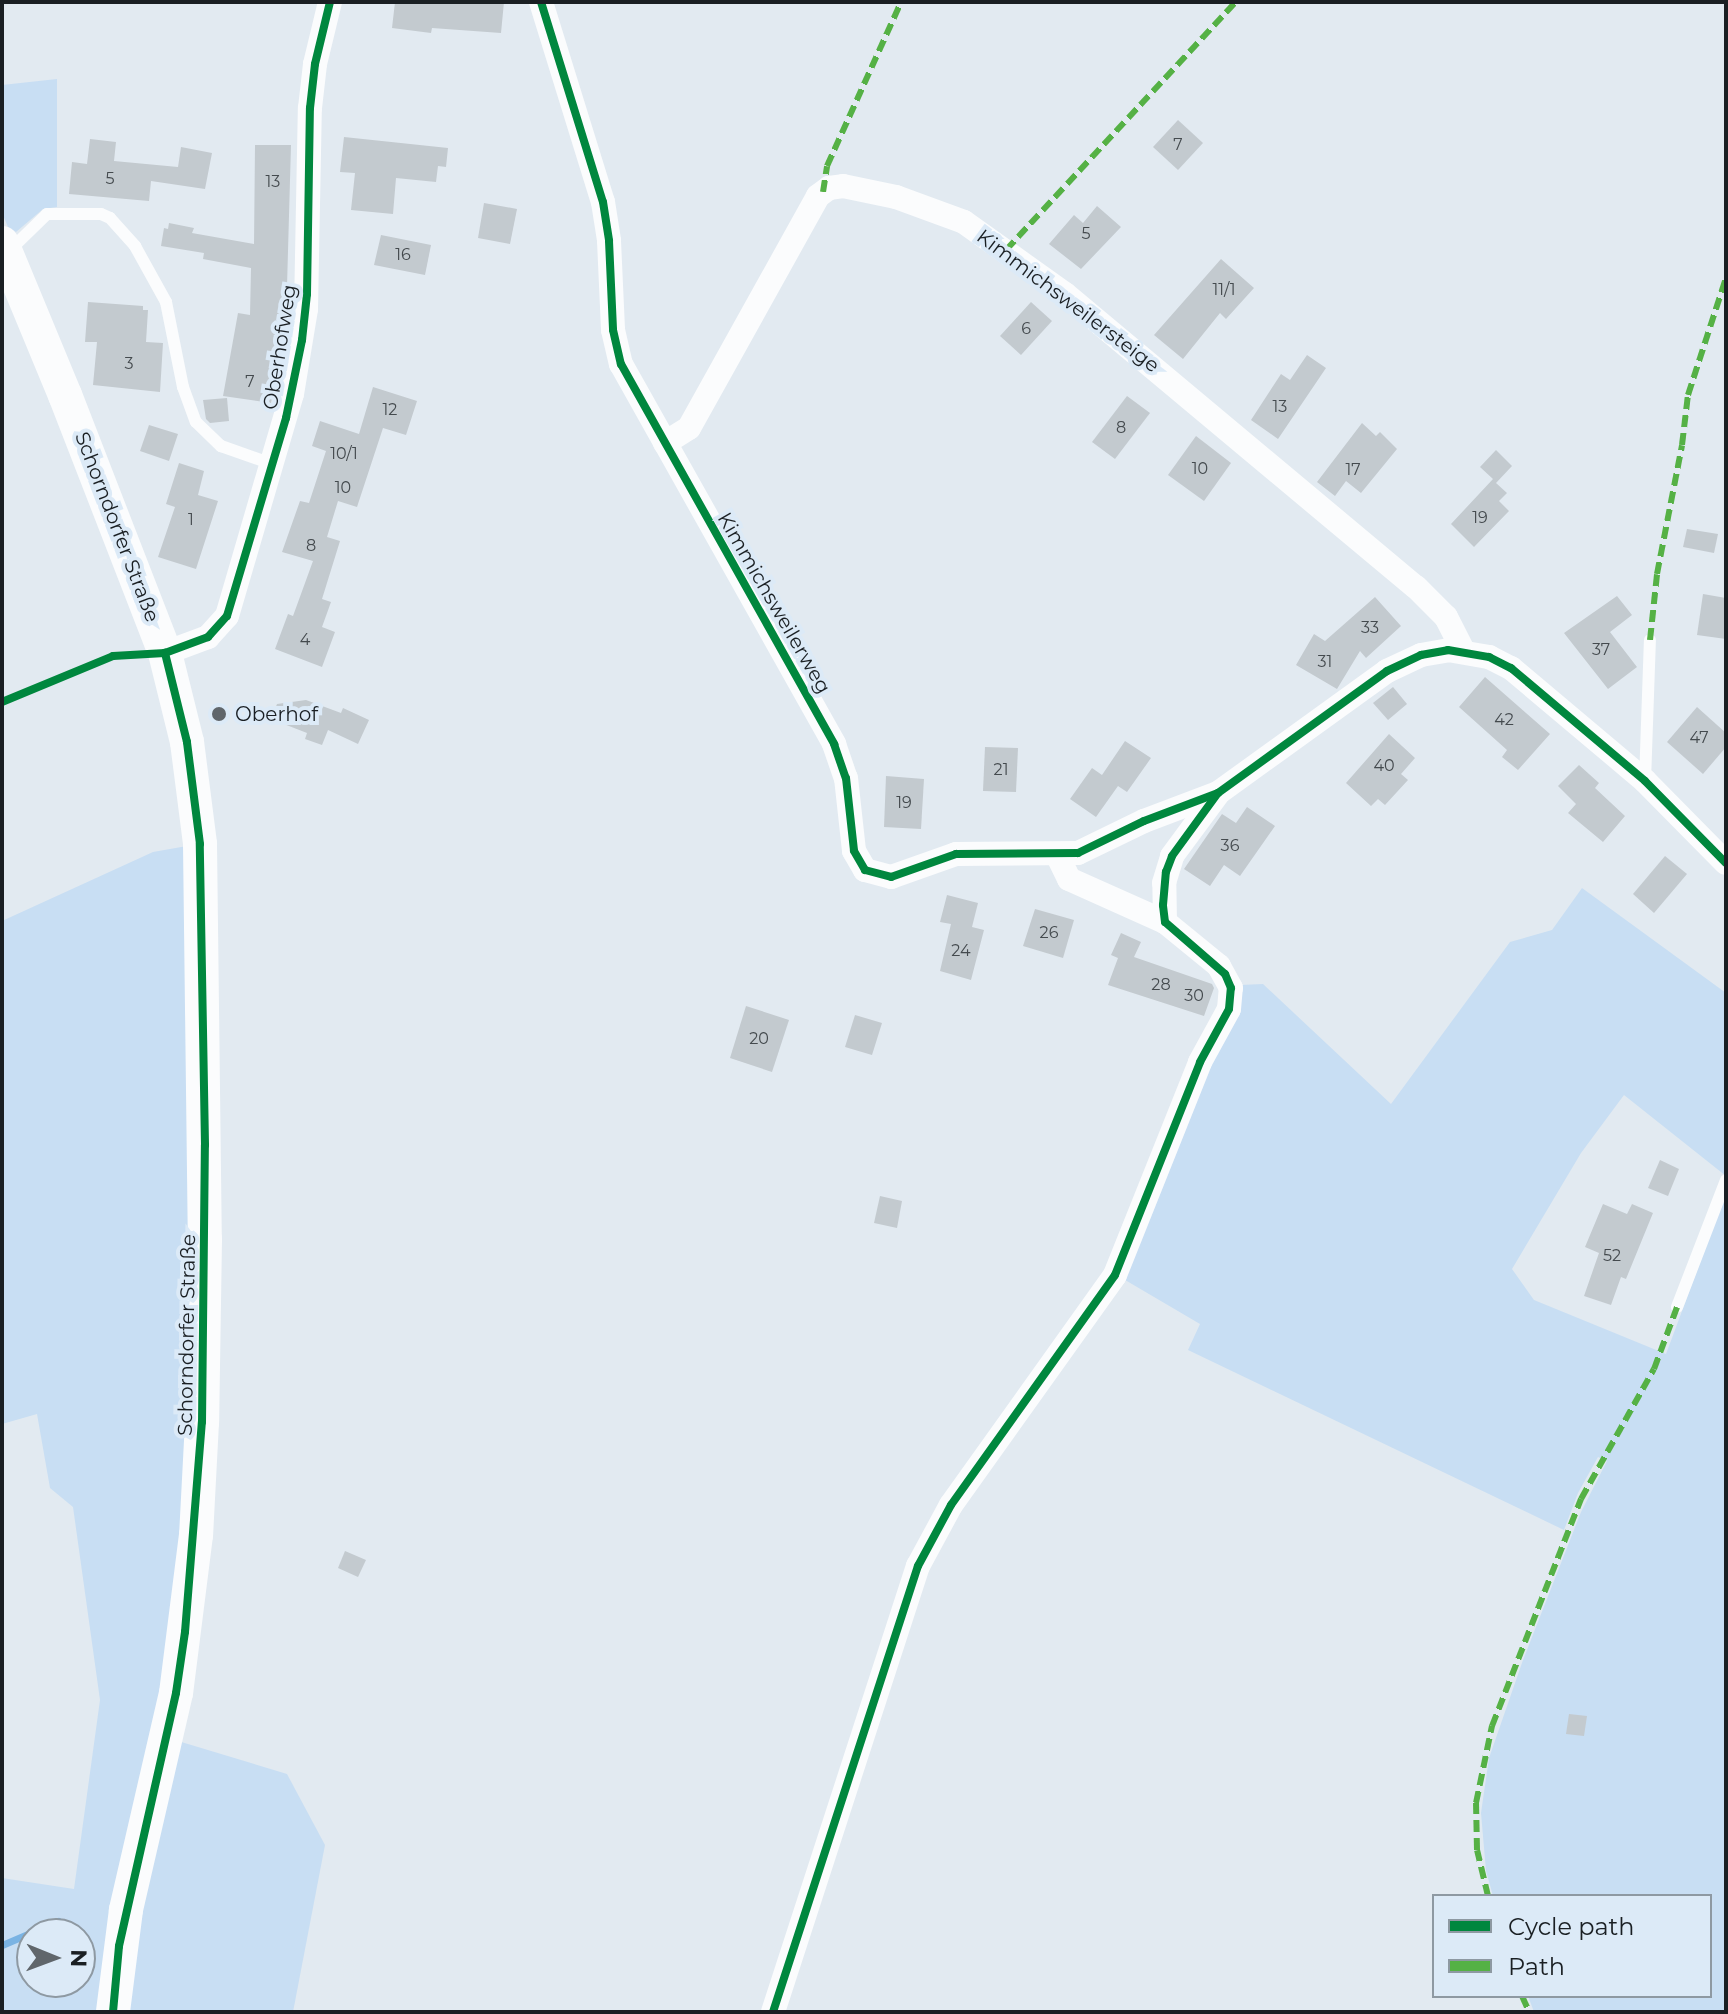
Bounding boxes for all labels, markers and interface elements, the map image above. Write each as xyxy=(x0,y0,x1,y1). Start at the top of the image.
house number: 7 xyxy=(1173,135,1183,155)
house number: 5 xyxy=(105,169,115,189)
house number: 13 xyxy=(266,172,280,192)
street label: Kimmichsweilersteige xyxy=(972,224,1164,378)
house number: 5 xyxy=(1081,224,1091,244)
house number: 16 xyxy=(395,245,411,265)
house number: 11/1 xyxy=(1212,280,1236,300)
street label: Oberhofweg xyxy=(258,283,302,411)
house number: 6 xyxy=(1021,319,1031,339)
house number: 3 xyxy=(124,354,134,374)
house number: 7 xyxy=(245,372,255,392)
house number: 13 xyxy=(1273,397,1287,417)
house number: 12 xyxy=(383,400,397,420)
house number: 8 xyxy=(1116,418,1126,438)
street label: Schorndorfer Straße xyxy=(70,429,164,625)
house number: 10/1 xyxy=(330,444,358,464)
house number: 10 xyxy=(1192,459,1208,479)
house number: 17 xyxy=(1345,460,1361,480)
house number: 10 xyxy=(335,478,351,498)
street label: Kimmichsweilerweg xyxy=(712,508,836,698)
house number: 19 xyxy=(1472,508,1488,528)
house number: 1 xyxy=(188,510,194,530)
house number: 8 xyxy=(306,536,316,556)
house number: 33 xyxy=(1361,618,1379,638)
house number: 4 xyxy=(300,630,310,650)
house number: 37 xyxy=(1592,640,1610,660)
house number: 31 xyxy=(1318,652,1332,672)
place label: Oberhof xyxy=(235,702,318,726)
marker: Oberhof xyxy=(210,705,228,723)
house number: 42 xyxy=(1494,710,1514,730)
house number: 47 xyxy=(1689,728,1709,748)
house number: 40 xyxy=(1373,756,1395,776)
house number: 21 xyxy=(994,760,1008,780)
house number: 19 xyxy=(896,793,912,813)
house number: 36 xyxy=(1221,836,1239,856)
house number: 26 xyxy=(1040,923,1058,943)
house number: 24 xyxy=(951,941,971,961)
house number: 28 xyxy=(1151,975,1171,995)
house number: 30 xyxy=(1184,986,1204,1006)
house number: 20 xyxy=(749,1029,769,1049)
street label: Schorndorfer Straße xyxy=(173,1234,201,1436)
house number: 52 xyxy=(1603,1246,1621,1266)
legend xyxy=(1432,1894,1712,1998)
text: Cycle path xyxy=(1508,1912,1635,1941)
north arrow xyxy=(16,1918,96,1998)
text: N xyxy=(65,1949,92,1968)
text: Path xyxy=(1508,1952,1565,1981)

